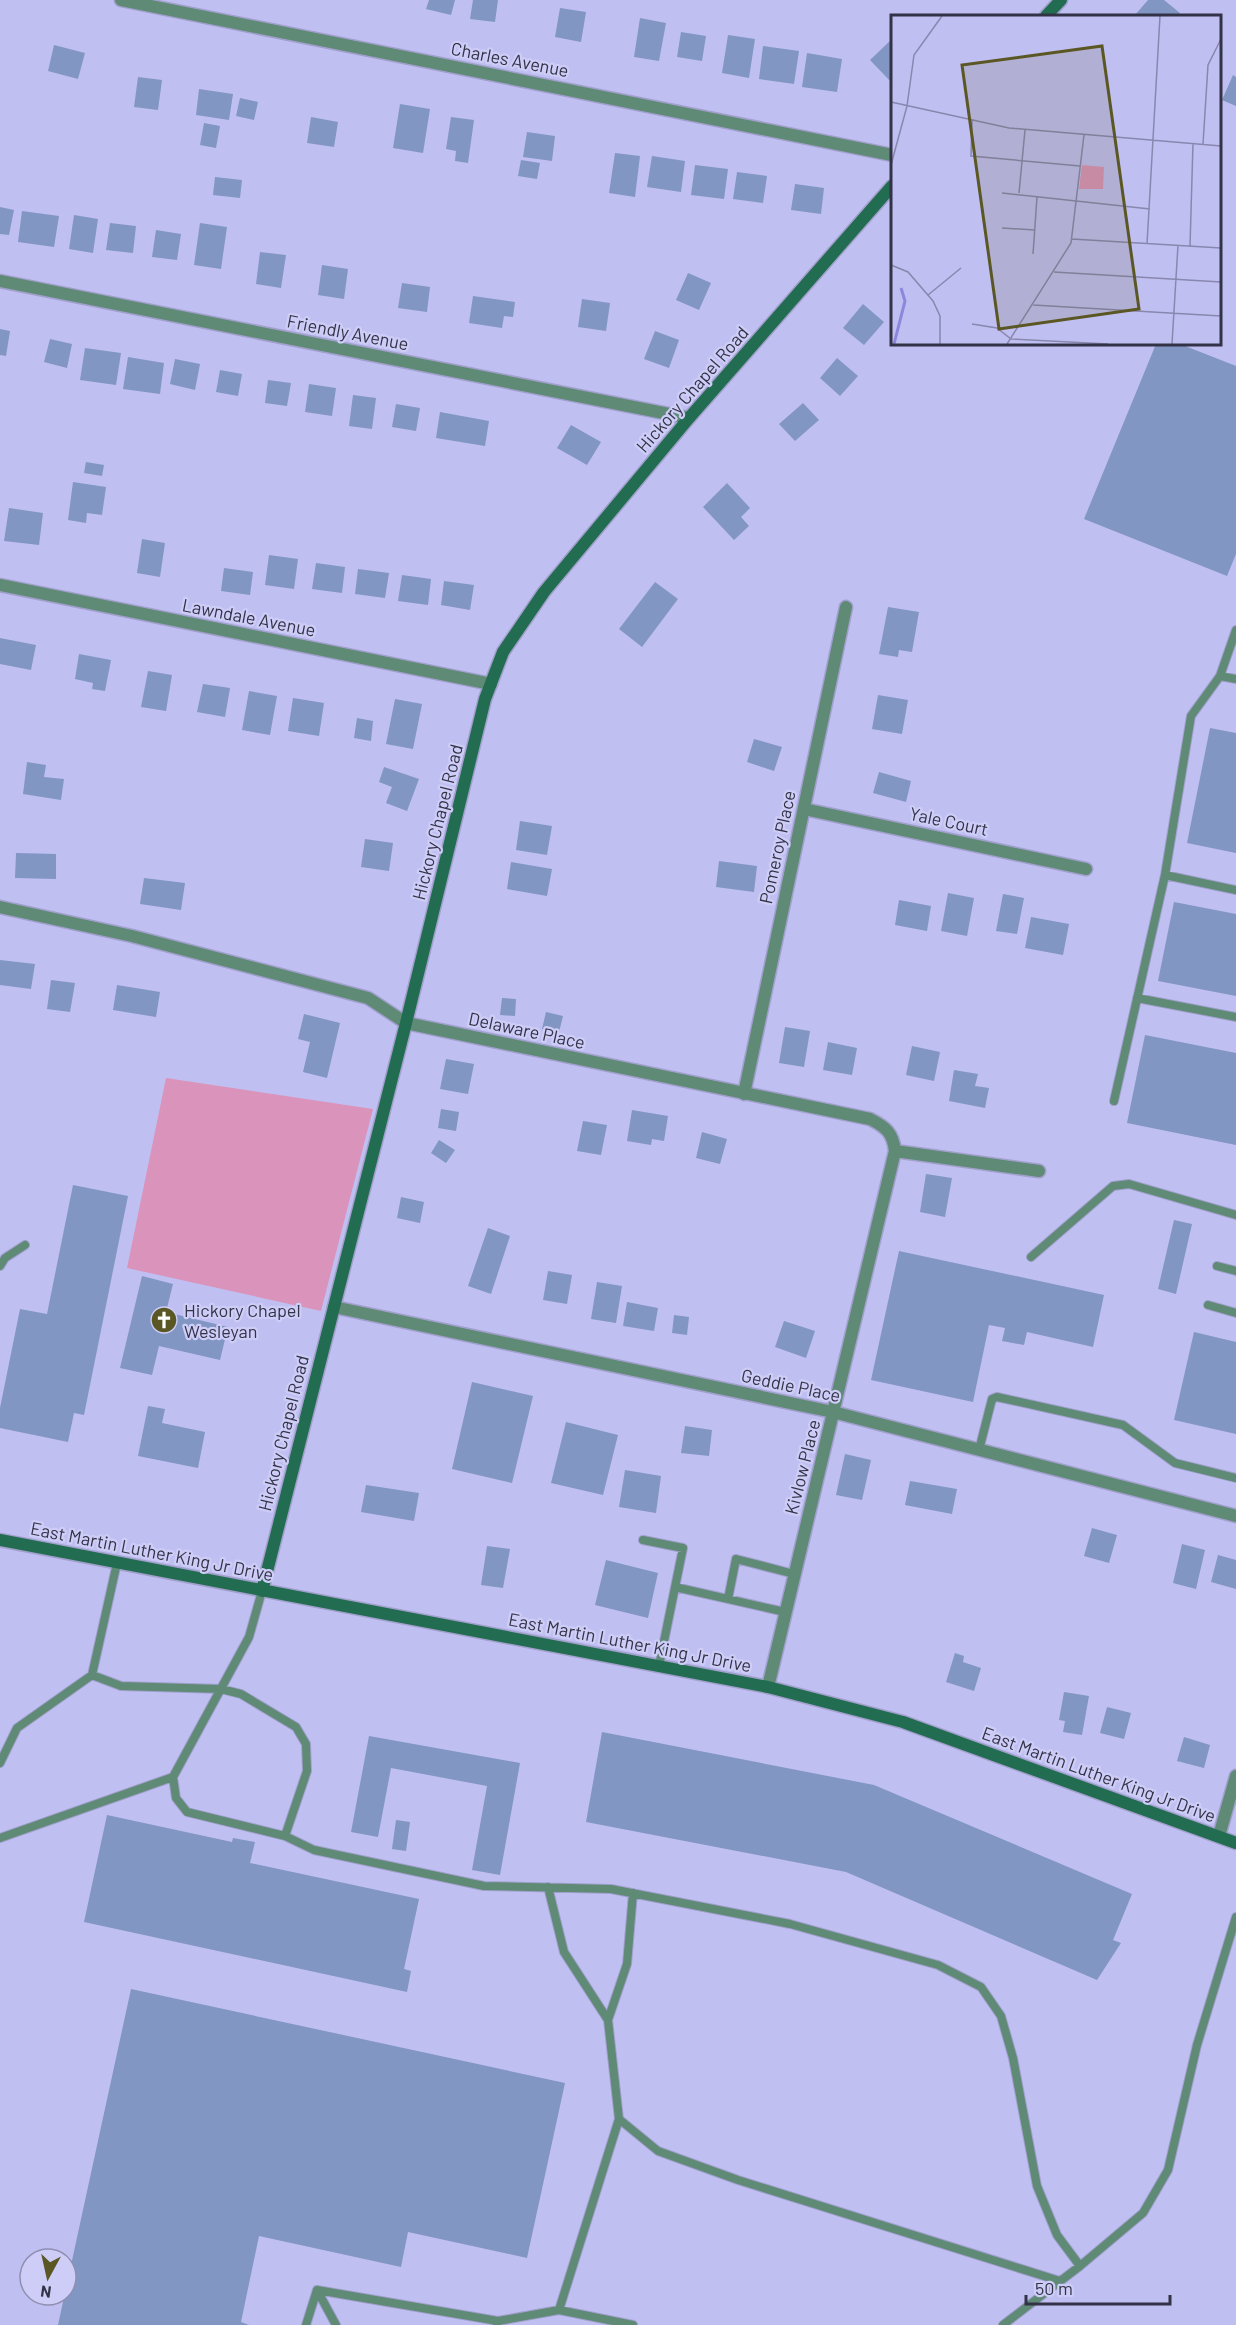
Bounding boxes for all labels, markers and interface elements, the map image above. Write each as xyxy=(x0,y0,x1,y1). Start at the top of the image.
inset map xyxy=(891,15,1221,345)
street label: Charles Avenue xyxy=(449,37,571,81)
street label: Friendly Avenue xyxy=(285,309,411,355)
street label: Hickory Chapel Road xyxy=(631,321,753,457)
street label: Lawndale Avenue xyxy=(180,593,318,641)
street label: Hickory Chapel Road xyxy=(407,742,467,902)
street label: Pomeroy Place xyxy=(754,788,800,906)
street label: Yale Court xyxy=(908,802,990,840)
street label: Delaware Place xyxy=(467,1007,587,1053)
place label: Hickory Chapel Wesleyan xyxy=(184,1299,301,1342)
church icon: Hickory Chapel Wesleyan xyxy=(149,1305,179,1335)
street label: Hickory Chapel Road xyxy=(253,1353,313,1513)
street label: Geddie Place xyxy=(739,1364,843,1406)
street label: Kivlow Place xyxy=(780,1417,824,1517)
street label: East Martin Luther King Jr Drive xyxy=(29,1517,275,1585)
street label: East Martin Luther King Jr Drive xyxy=(507,1608,753,1676)
street label: East Martin Luther King Jr Drive xyxy=(979,1721,1219,1827)
north arrow xyxy=(18,2247,78,2307)
scale bar xyxy=(1026,2268,1170,2306)
text: 50 m xyxy=(1035,2277,1073,2299)
text: N xyxy=(39,2282,52,2302)

